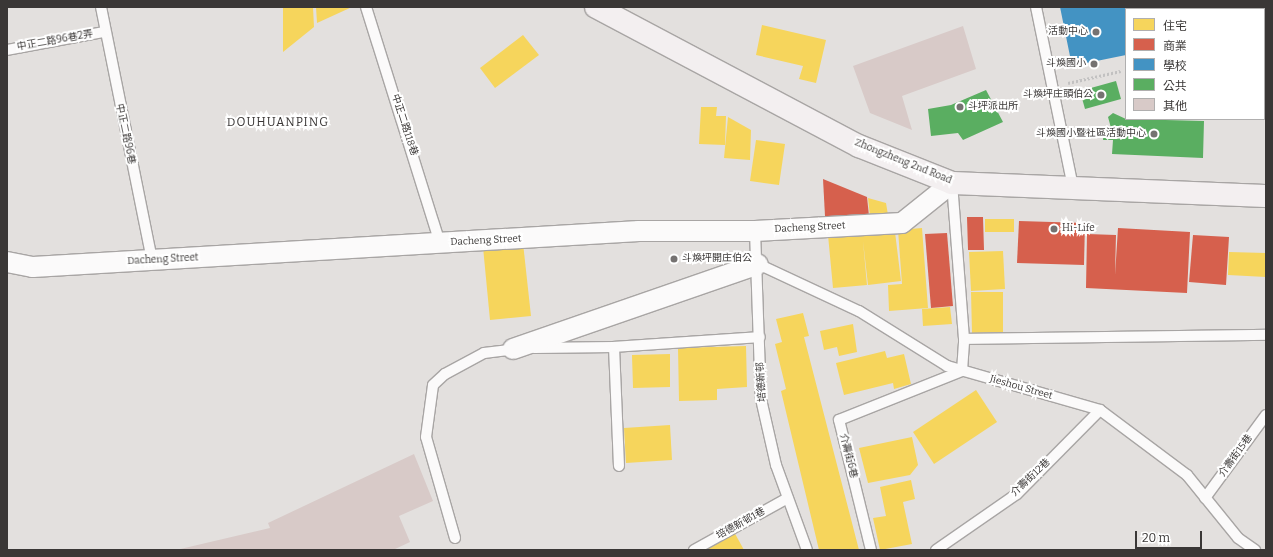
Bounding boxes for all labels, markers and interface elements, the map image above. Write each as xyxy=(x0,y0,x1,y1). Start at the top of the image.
legend xyxy=(1125,8,1265,120)
text: 住宅 xyxy=(1163,19,1187,33)
place label: 活動中心 xyxy=(1048,26,1088,38)
marker: 活動中心 xyxy=(1091,27,1101,37)
street label: 中正二路96巷2弄 xyxy=(16,28,94,54)
text: 商業 xyxy=(1163,39,1187,53)
place label: 斗煥國小 xyxy=(1046,58,1086,70)
marker: 斗煥國小 xyxy=(1089,59,1099,69)
text: 學校 xyxy=(1163,59,1187,73)
text: 公共 xyxy=(1163,79,1187,93)
place label: 斗煥坪庄頭伯公 xyxy=(1023,89,1093,101)
marker: 斗煥坪庄頭伯公 xyxy=(1096,90,1106,100)
street label: 中正二路118巷 xyxy=(388,93,420,157)
text: 其他 xyxy=(1163,99,1187,113)
place label: 斗坪派出所 xyxy=(968,101,1018,113)
marker: 斗坪派出所 xyxy=(955,102,965,112)
street label: 中正二路96巷 xyxy=(113,103,137,165)
district label: DOUHUANPING xyxy=(227,116,329,130)
place label: 斗煥國小暨社區活動中心 xyxy=(1036,128,1146,140)
marker: 斗煥國小暨社區活動中心 xyxy=(1149,129,1159,139)
street label: Zhongzheng 2nd Road xyxy=(853,137,953,187)
street label: Dacheng Street xyxy=(774,220,846,236)
place label: Hi-Life xyxy=(1062,223,1095,235)
marker: Hi-Life xyxy=(1049,224,1059,234)
street label: Dacheng Street xyxy=(450,233,522,249)
street label: Dacheng Street xyxy=(127,252,199,268)
place label: 斗煥坪開庄伯公 xyxy=(682,253,752,265)
marker: 斗煥坪開庄伯公 xyxy=(669,254,679,264)
street label: 培德新邨 xyxy=(755,362,769,402)
street label: Jieshou Street xyxy=(988,373,1054,403)
street label: 介壽街6巷 xyxy=(837,432,859,480)
street label: 介壽街15巷 xyxy=(1217,432,1255,480)
street label: 介壽街12巷 xyxy=(1009,457,1053,499)
street label: 培德新邨1巷 xyxy=(714,506,768,542)
scale bar xyxy=(1137,523,1204,549)
text: 20 m xyxy=(1142,531,1170,545)

